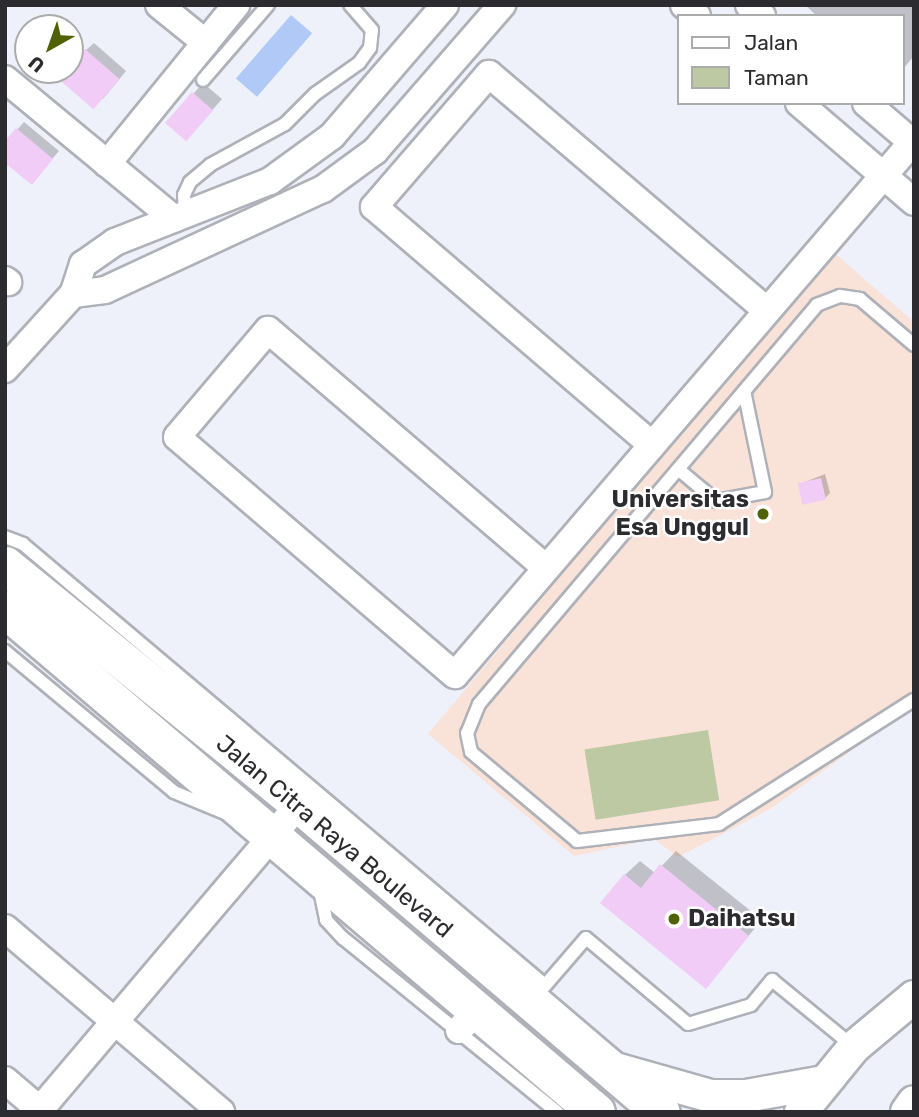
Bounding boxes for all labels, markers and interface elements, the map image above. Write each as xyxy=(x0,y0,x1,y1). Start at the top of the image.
north arrow xyxy=(14,14,84,84)
legend xyxy=(678,14,905,105)
text: Jalan xyxy=(744,30,798,55)
text: U xyxy=(24,51,49,77)
text: Taman xyxy=(744,65,809,90)
place label: Universitas Esa Unggul xyxy=(612,486,749,542)
marker: Universitas Esa Unggul xyxy=(755,506,771,522)
street label: Jalan Citra Raya Boulevard xyxy=(210,730,458,944)
place label: Daihatsu xyxy=(688,905,796,933)
marker: Daihatsu xyxy=(666,911,682,927)

